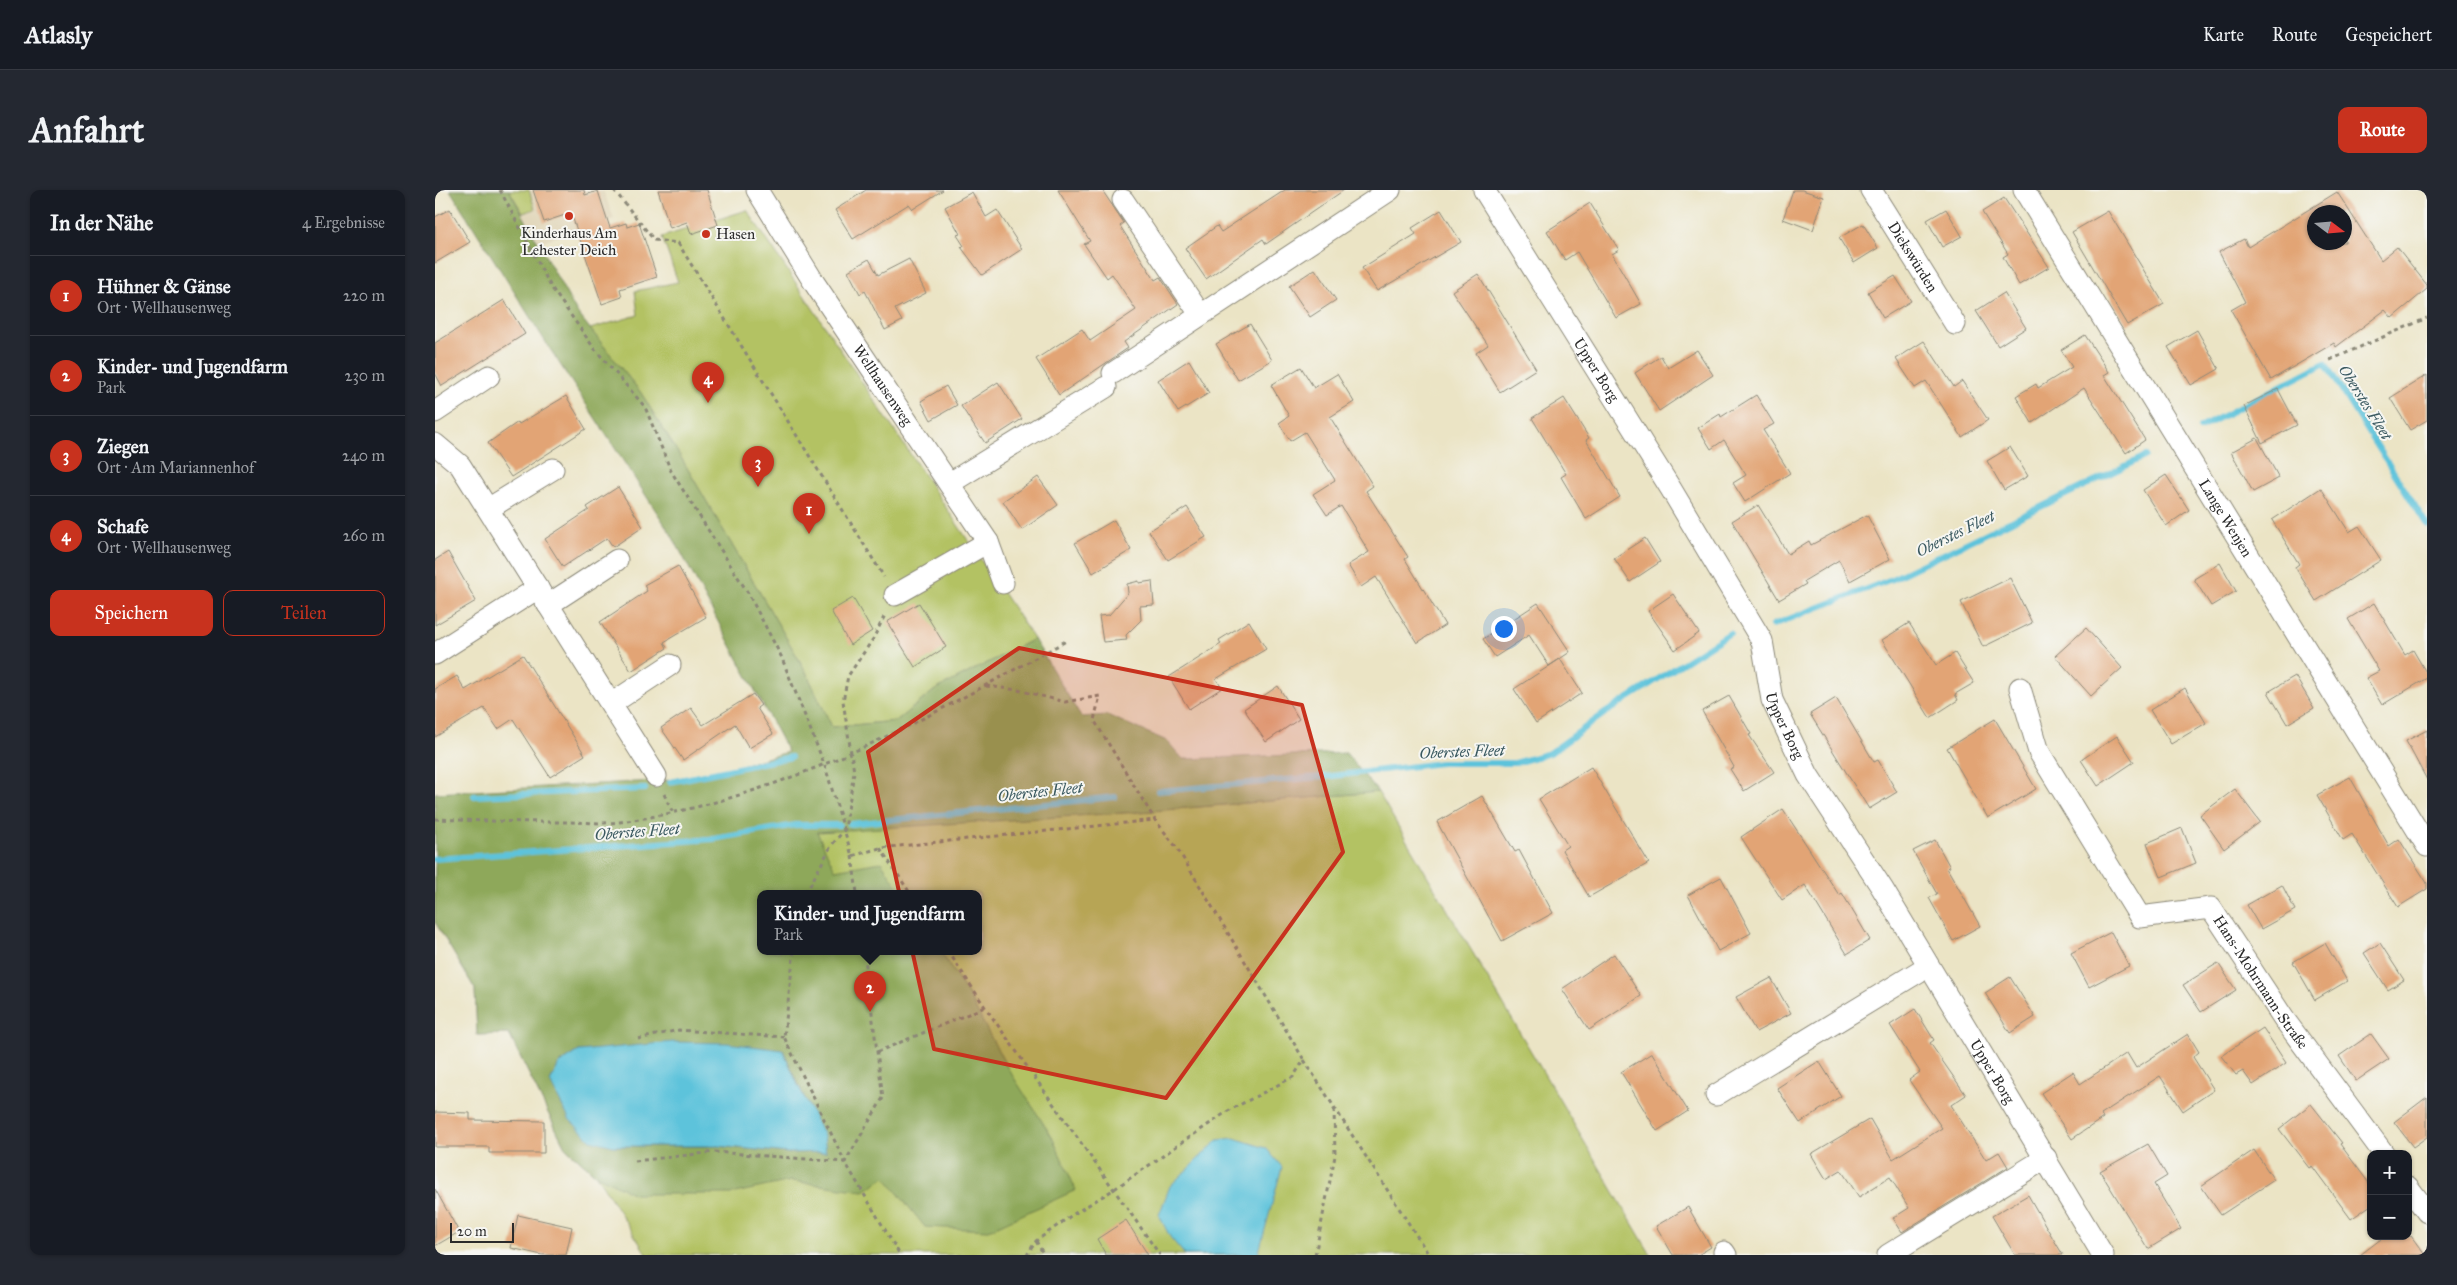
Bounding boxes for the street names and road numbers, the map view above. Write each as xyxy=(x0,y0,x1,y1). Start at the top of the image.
street label: Diekswürden xyxy=(1884,218,1942,296)
street label: Upper Borg xyxy=(1570,334,1624,406)
street label: Wellhausenweg xyxy=(849,341,917,430)
street label: Lange Wenjen xyxy=(2195,476,2256,560)
street label: Upper Borg xyxy=(1762,691,1808,763)
street label: Hans-Mohrmann-Straße xyxy=(2209,912,2312,1052)
street label: Upper Borg xyxy=(1966,1036,2019,1108)

